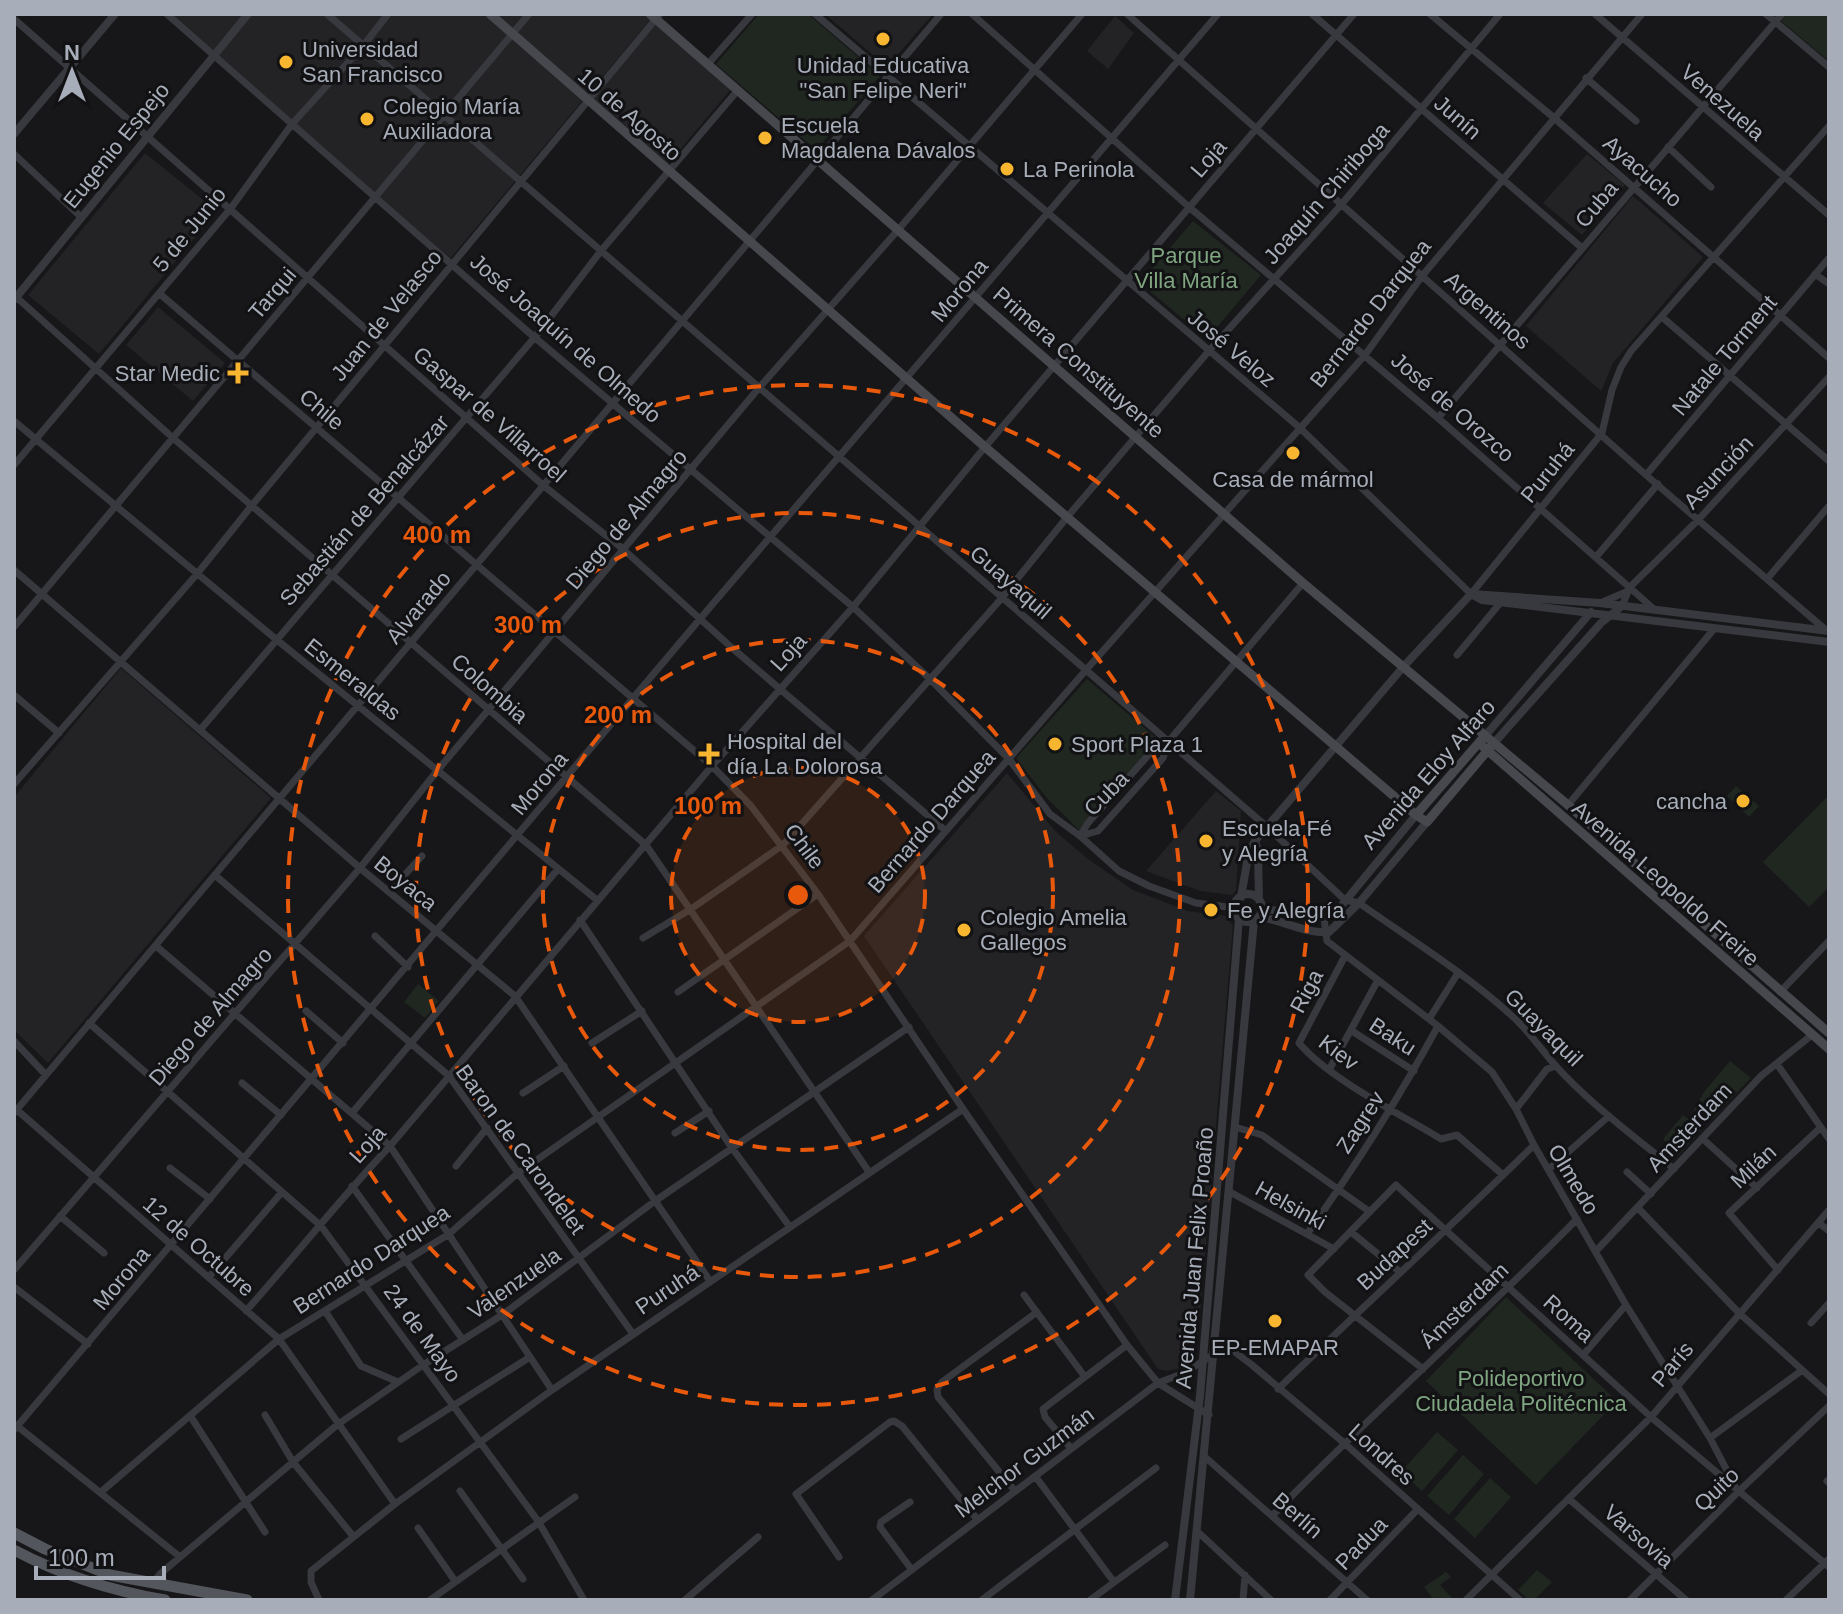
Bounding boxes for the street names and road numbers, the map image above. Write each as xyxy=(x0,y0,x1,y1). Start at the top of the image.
street label: Venezuela xyxy=(1676,59,1770,146)
street label: 10 de Agosto xyxy=(573,63,686,166)
street label: Eugenio Espejo xyxy=(58,78,175,213)
street label: Junín xyxy=(1429,90,1486,144)
street label: Joaquín Chiriboga xyxy=(1258,117,1395,269)
street label: Ayacucho xyxy=(1598,130,1687,212)
street label: Loja xyxy=(1185,134,1232,182)
street label: Cuba xyxy=(1570,176,1623,233)
street label: 5 de Junio xyxy=(148,182,231,277)
street label: Bernardo Darquea xyxy=(1305,234,1436,392)
street label: Juan de Velasco xyxy=(326,245,447,386)
street label: José Joaquín de Olmedo xyxy=(465,249,666,428)
street label: Morona xyxy=(926,253,993,327)
street label: Tarqui xyxy=(244,262,301,324)
street label: Argentinos xyxy=(1440,266,1536,354)
street label: Primera Constituyente xyxy=(988,282,1169,443)
street label: Natale Torment xyxy=(1667,290,1782,420)
street label: José Veloz xyxy=(1183,305,1280,392)
street label: Gaspar de Villarroel xyxy=(408,341,571,487)
street label: José de Orozco xyxy=(1386,347,1519,467)
street label: Chile xyxy=(294,384,349,435)
street label: Sebastián de Benalcázar xyxy=(275,410,454,611)
street label: Asunción xyxy=(1678,431,1758,514)
street label: Puruhá xyxy=(1515,436,1580,508)
street label: Diego de Almagro xyxy=(561,444,692,594)
street label: Guayaquil xyxy=(965,540,1056,624)
street label: Alvarado xyxy=(381,566,456,649)
street label: Loja xyxy=(765,628,812,676)
street label: Esmeraldas xyxy=(300,633,406,726)
street label: Colombia xyxy=(446,648,534,729)
street label: Avenida Eloy Alfaro xyxy=(1356,694,1500,854)
street label: Bernardo Darquea xyxy=(863,744,1001,898)
street label: Morona xyxy=(506,746,573,820)
street label: Cuba xyxy=(1079,765,1134,821)
street label: Avenida Leopoldo Freire xyxy=(1567,795,1764,971)
street label: Chile xyxy=(780,819,830,874)
street label: Boyaca xyxy=(369,851,443,917)
street label: Diego de Almagro xyxy=(144,942,277,1091)
street label: Riga xyxy=(1285,965,1328,1017)
street label: Guayaquil xyxy=(1500,983,1588,1071)
street label: Baku xyxy=(1365,1012,1421,1061)
street label: Kiev xyxy=(1314,1030,1363,1075)
street label: Baron de Carondelet xyxy=(451,1060,590,1239)
street label: Amsterdam xyxy=(1642,1078,1737,1177)
street label: Zagrev xyxy=(1331,1087,1390,1158)
street label: Loja xyxy=(344,1120,391,1168)
street label: Avenida Juan Felix Proaño xyxy=(1171,1126,1218,1390)
street label: Milán xyxy=(1726,1139,1781,1193)
street label: Olmedo xyxy=(1543,1140,1604,1219)
street label: Helsinki xyxy=(1251,1176,1331,1235)
street label: 12 de Octubre xyxy=(138,1191,259,1302)
street label: Bernardo Darquea xyxy=(289,1199,455,1319)
street label: Budapest xyxy=(1352,1214,1437,1295)
street label: Morona xyxy=(88,1241,155,1315)
street label: Valenzuela xyxy=(463,1242,566,1324)
street label: Ámsterdam xyxy=(1415,1257,1513,1353)
street label: Puruhá xyxy=(631,1259,704,1320)
street label: 24 de Mayo xyxy=(379,1279,466,1387)
street label: Roma xyxy=(1538,1289,1599,1348)
street label: París xyxy=(1646,1337,1698,1392)
street label: Melchor Guzmán xyxy=(950,1402,1099,1523)
street label: Londres xyxy=(1344,1418,1420,1490)
street label: Quito xyxy=(1689,1462,1744,1517)
street label: Berlín xyxy=(1268,1487,1328,1544)
street label: Varsovia xyxy=(1599,1499,1679,1574)
street label: Padua xyxy=(1330,1511,1393,1575)

